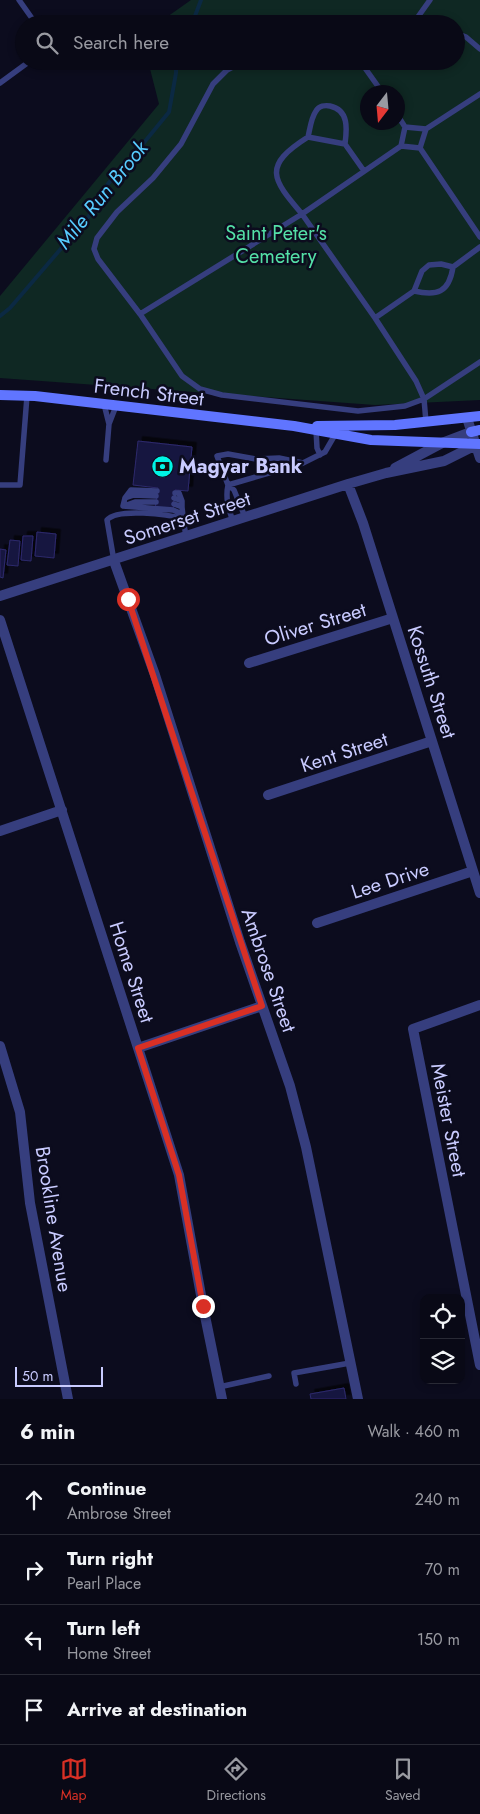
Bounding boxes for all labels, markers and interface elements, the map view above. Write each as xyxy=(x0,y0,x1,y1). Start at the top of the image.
search box xyxy=(15,15,465,70)
icon: search xyxy=(33,29,61,57)
text: Search here xyxy=(73,29,169,56)
north arrow xyxy=(360,85,405,130)
water label: Mile Run Brook xyxy=(49,134,156,256)
park label: Saint Peter's Cemetery xyxy=(225,219,327,271)
street label: French Street xyxy=(92,371,206,414)
place label: Magyar Bank xyxy=(179,452,303,481)
bank icon: Magyar Bank xyxy=(151,454,175,478)
street label: Somerset Street xyxy=(120,484,254,553)
route start xyxy=(117,588,140,611)
street label: Oliver Street xyxy=(261,595,370,654)
street label: Kossuth Street xyxy=(400,622,463,743)
street label: Kent Street xyxy=(297,725,392,780)
street label: Lee Drive xyxy=(348,854,433,907)
street label: Ambrose Street xyxy=(234,904,303,1036)
street label: Home Street xyxy=(102,918,162,1027)
street label: Meister Street xyxy=(423,1061,474,1180)
street label: Brookline Avenue xyxy=(28,1144,79,1294)
map controls xyxy=(420,1294,465,1384)
button: locate xyxy=(420,1294,465,1339)
route end xyxy=(192,1295,215,1318)
button: layers xyxy=(420,1339,465,1384)
scale bar xyxy=(15,1364,102,1387)
text: 50 m xyxy=(22,1366,53,1386)
text: 6 min xyxy=(20,1417,75,1447)
text: Walk · 460 m xyxy=(368,1420,460,1443)
text: Continue xyxy=(67,1475,146,1502)
icon: ahead xyxy=(20,1486,48,1514)
text: 240 m xyxy=(415,1488,460,1511)
text: Ambrose Street xyxy=(67,1502,171,1525)
text: Turn right xyxy=(67,1545,153,1572)
icon: right xyxy=(20,1556,48,1584)
text: 70 m xyxy=(425,1558,460,1581)
text: Pearl Place xyxy=(67,1572,141,1595)
text: Turn left xyxy=(67,1615,140,1642)
icon: left xyxy=(20,1626,48,1654)
text: 150 m xyxy=(417,1628,460,1651)
text: Home Street xyxy=(67,1642,151,1665)
icon: arrive xyxy=(20,1696,48,1724)
text: Arrive at destination xyxy=(67,1696,247,1723)
tab: Map xyxy=(60,1755,88,1805)
tab: Directions xyxy=(207,1755,266,1805)
tab: Saved xyxy=(385,1755,420,1805)

